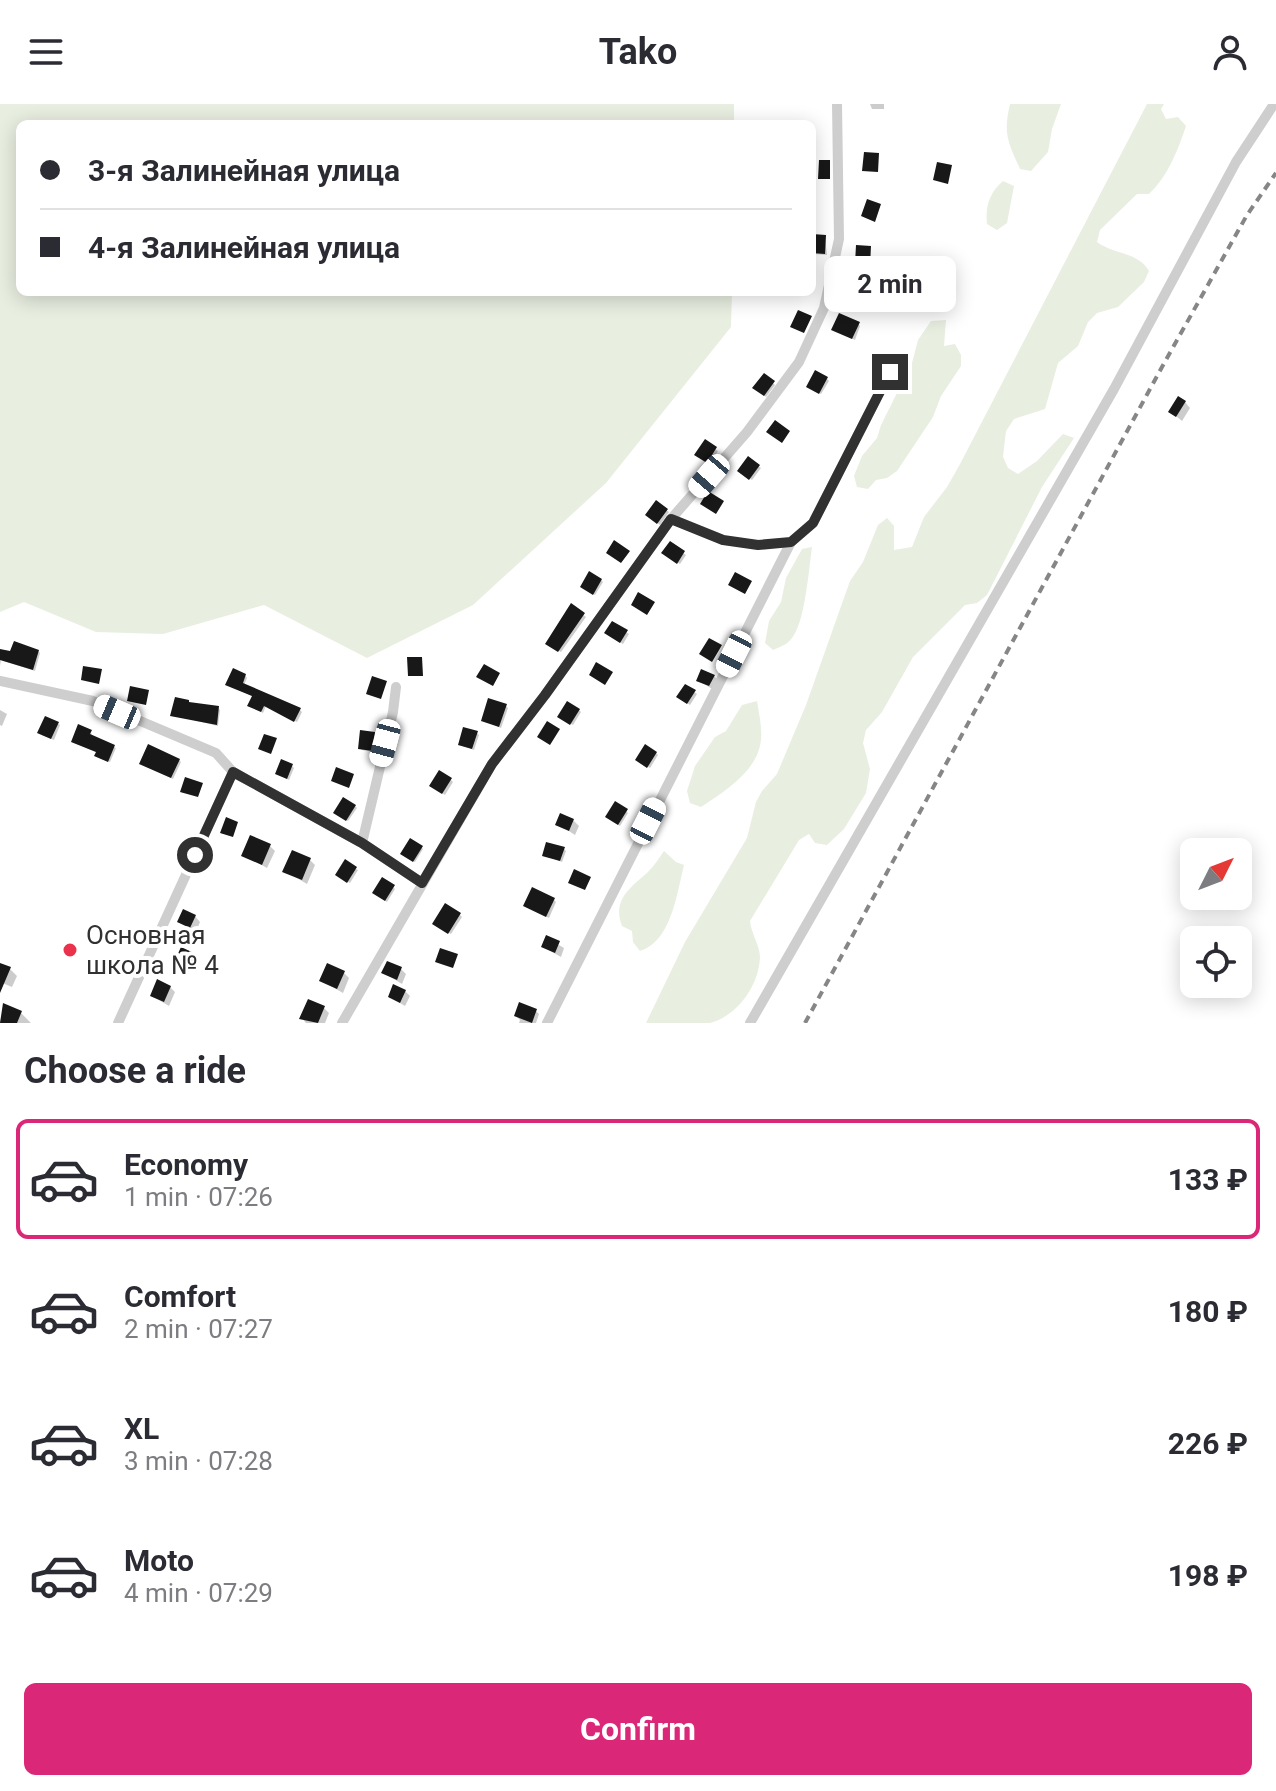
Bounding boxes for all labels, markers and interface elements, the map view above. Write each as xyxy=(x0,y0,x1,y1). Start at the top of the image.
icon: menu xyxy=(24,30,68,74)
icon: person xyxy=(1208,30,1252,74)
text: Tako xyxy=(599,31,677,73)
text: 3-я Залинейная улица xyxy=(88,153,400,188)
text: 4-я Залинейная улица xyxy=(88,230,400,265)
callout: 2 min xyxy=(824,256,956,312)
text: 2 min xyxy=(857,269,923,299)
route end xyxy=(872,354,908,390)
car xyxy=(684,450,734,502)
car xyxy=(712,627,756,681)
car xyxy=(90,692,144,732)
car xyxy=(367,717,403,769)
car xyxy=(626,794,670,848)
route start xyxy=(177,837,213,873)
north arrow xyxy=(1180,838,1252,910)
map controls xyxy=(1180,838,1252,998)
place label: Основная школа № 4 xyxy=(86,920,219,980)
button: locate xyxy=(1180,926,1252,998)
marker: Основная школа № 4 xyxy=(61,941,79,959)
text: Choose a ride xyxy=(24,1050,246,1092)
icon: car xyxy=(28,1143,100,1215)
text: Economy xyxy=(124,1147,248,1182)
text: 133 ₽ xyxy=(1168,1162,1248,1197)
text: 1 min · 07:26 xyxy=(124,1182,273,1212)
icon: car xyxy=(28,1275,100,1347)
text: Comfort xyxy=(124,1279,236,1314)
text: 180 ₽ xyxy=(1168,1294,1248,1329)
text: 2 min · 07:27 xyxy=(124,1314,273,1344)
icon: car xyxy=(28,1407,100,1479)
text: XL xyxy=(124,1411,159,1446)
text: 226 ₽ xyxy=(1168,1426,1248,1461)
text: 3 min · 07:28 xyxy=(124,1446,273,1476)
icon: car xyxy=(28,1539,100,1611)
text: Moto xyxy=(124,1543,194,1578)
text: 198 ₽ xyxy=(1168,1558,1248,1593)
text: 4 min · 07:29 xyxy=(124,1578,273,1608)
button: Confirm xyxy=(24,1683,1252,1775)

